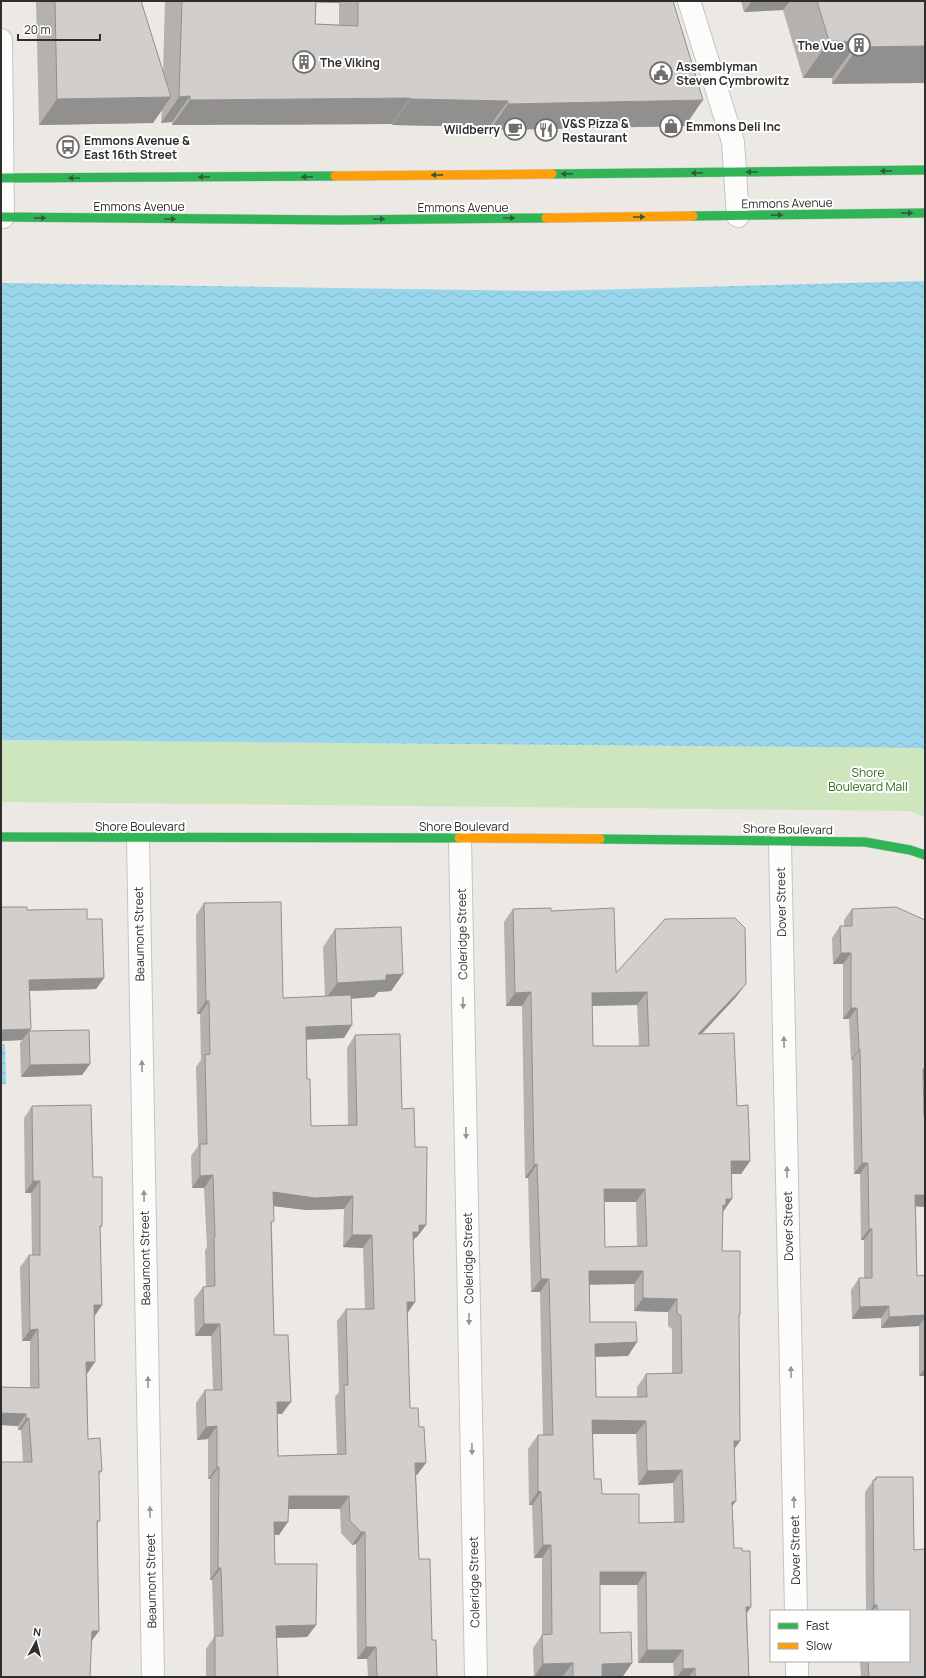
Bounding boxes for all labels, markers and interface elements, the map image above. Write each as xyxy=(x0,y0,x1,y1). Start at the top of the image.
scale bar xyxy=(18,16,100,42)
text: 20 m xyxy=(24,21,51,38)
building icon: The Vue xyxy=(846,32,872,58)
place label: The Vue xyxy=(798,37,844,54)
building icon: The Viking xyxy=(291,49,317,75)
place label: The Viking xyxy=(320,54,380,71)
place label: Assemblyman Steven Cymbrowitz xyxy=(676,58,789,89)
public building icon: Assemblyman Steven Cymbrowitz xyxy=(648,60,674,86)
shop icon: Emmons Deli Inc xyxy=(658,113,684,139)
place label: V&S Pizza & Restaurant xyxy=(562,115,629,146)
cafe icon: Wildberry xyxy=(502,116,528,142)
restaurant icon: V&S Pizza & Restaurant xyxy=(533,117,559,143)
place label: Emmons Deli Inc xyxy=(686,118,781,135)
place label: Wildberry xyxy=(444,121,500,138)
place label: Emmons Avenue & East 16th Street xyxy=(84,132,190,163)
bus stop icon: Emmons Avenue & East 16th Street xyxy=(55,134,81,160)
one-way arrow xyxy=(879,168,892,174)
one-way arrow xyxy=(745,169,758,175)
one-way arrow xyxy=(690,170,703,176)
one-way arrow xyxy=(560,171,573,177)
one-way arrow xyxy=(430,172,443,178)
one-way arrow xyxy=(197,174,210,180)
one-way arrow xyxy=(300,174,313,180)
one-way arrow xyxy=(67,175,80,181)
street label: Emmons Avenue xyxy=(741,194,833,212)
street label: Emmons Avenue xyxy=(93,198,185,215)
street label: Emmons Avenue xyxy=(417,199,509,216)
one-way arrow xyxy=(901,210,913,217)
one-way arrow xyxy=(771,212,784,218)
one-way arrow xyxy=(633,214,646,220)
one-way arrow xyxy=(34,215,47,221)
one-way arrow xyxy=(164,215,176,222)
one-way arrow xyxy=(503,215,516,221)
one-way arrow xyxy=(373,216,386,222)
park label: Shore Boulevard Mall xyxy=(828,764,908,795)
street label: Shore Boulevard xyxy=(95,818,185,835)
street label: Shore Boulevard xyxy=(419,818,509,835)
street label: Shore Boulevard xyxy=(743,820,833,838)
street label: Dover Street xyxy=(772,867,790,937)
street label: Beaumont Street xyxy=(130,886,148,982)
street label: Coleridge Street xyxy=(453,888,471,980)
one-way arrow xyxy=(460,997,467,1009)
one-way arrow xyxy=(781,1035,787,1048)
one-way arrow xyxy=(139,1059,145,1072)
one-way arrow xyxy=(463,1127,469,1140)
one-way arrow xyxy=(784,1165,790,1178)
one-way arrow xyxy=(141,1189,147,1202)
street label: Dover Street xyxy=(779,1191,797,1261)
street label: Beaumont Street xyxy=(136,1210,154,1306)
street label: Coleridge Street xyxy=(459,1212,477,1304)
one-way arrow xyxy=(466,1313,472,1326)
one-way arrow xyxy=(788,1365,794,1378)
one-way arrow xyxy=(145,1375,151,1388)
one-way arrow xyxy=(468,1443,475,1455)
one-way arrow xyxy=(791,1495,797,1508)
one-way arrow xyxy=(147,1505,153,1518)
street label: Dover Street xyxy=(786,1515,804,1585)
street label: Beaumont Street xyxy=(142,1533,160,1629)
street label: Coleridge Street xyxy=(465,1536,483,1628)
legend xyxy=(770,1610,910,1662)
text: Fast xyxy=(806,1617,830,1634)
north arrow xyxy=(16,1622,56,1662)
text: N xyxy=(32,1624,42,1640)
text: Slow xyxy=(806,1637,832,1654)

